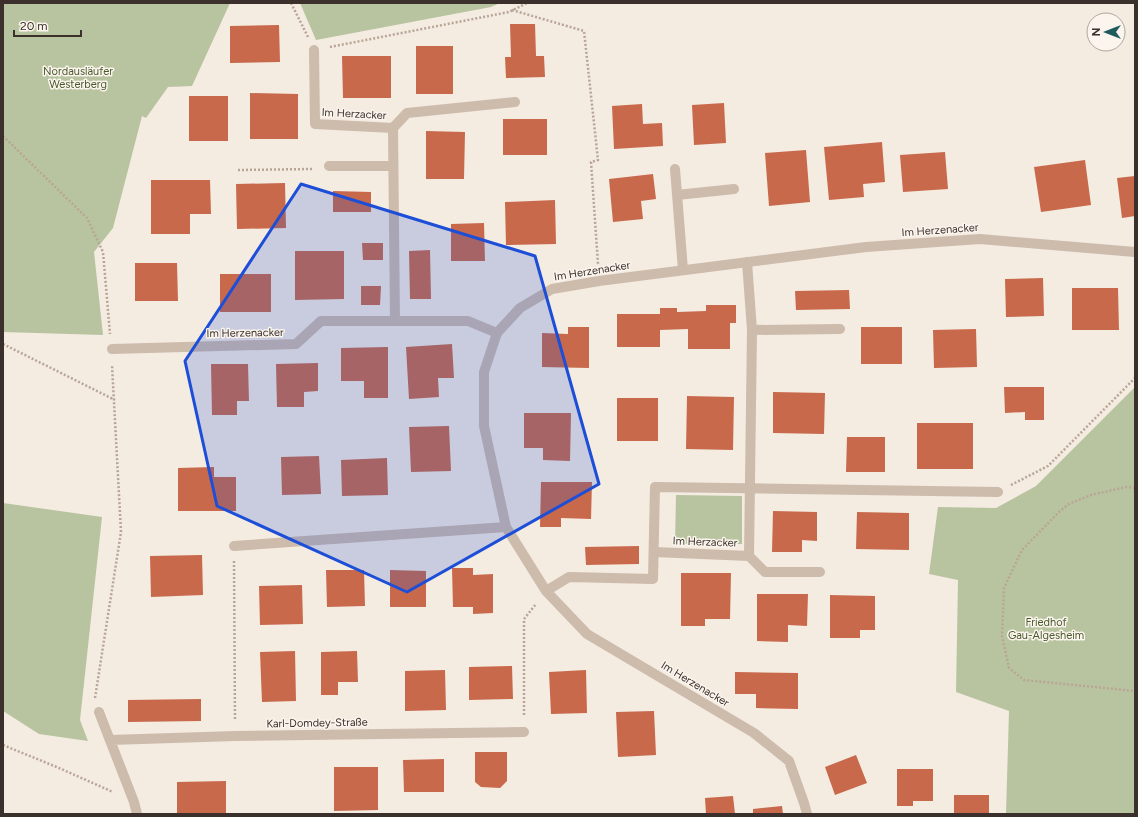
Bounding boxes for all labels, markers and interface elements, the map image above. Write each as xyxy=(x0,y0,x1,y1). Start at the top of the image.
scale bar xyxy=(14,12,81,38)
north arrow xyxy=(1086,12,1126,52)
text: 20 m xyxy=(20,19,48,33)
text: N xyxy=(1090,28,1103,36)
park label: Nordausläufer Westerberg xyxy=(43,65,113,91)
street label: Im Herzacker xyxy=(321,106,387,122)
street label: Im Herzenacker xyxy=(901,221,979,239)
street label: Im Herzenacker xyxy=(553,259,631,283)
street label: Im Herzenacker xyxy=(206,326,284,340)
street label: Im Herzacker xyxy=(672,534,738,550)
park label: Friedhof Gau-Algesheim xyxy=(1008,616,1084,642)
street label: Im Herzenacker xyxy=(659,659,732,710)
street label: Karl-Domdey-Straße xyxy=(266,716,368,730)

